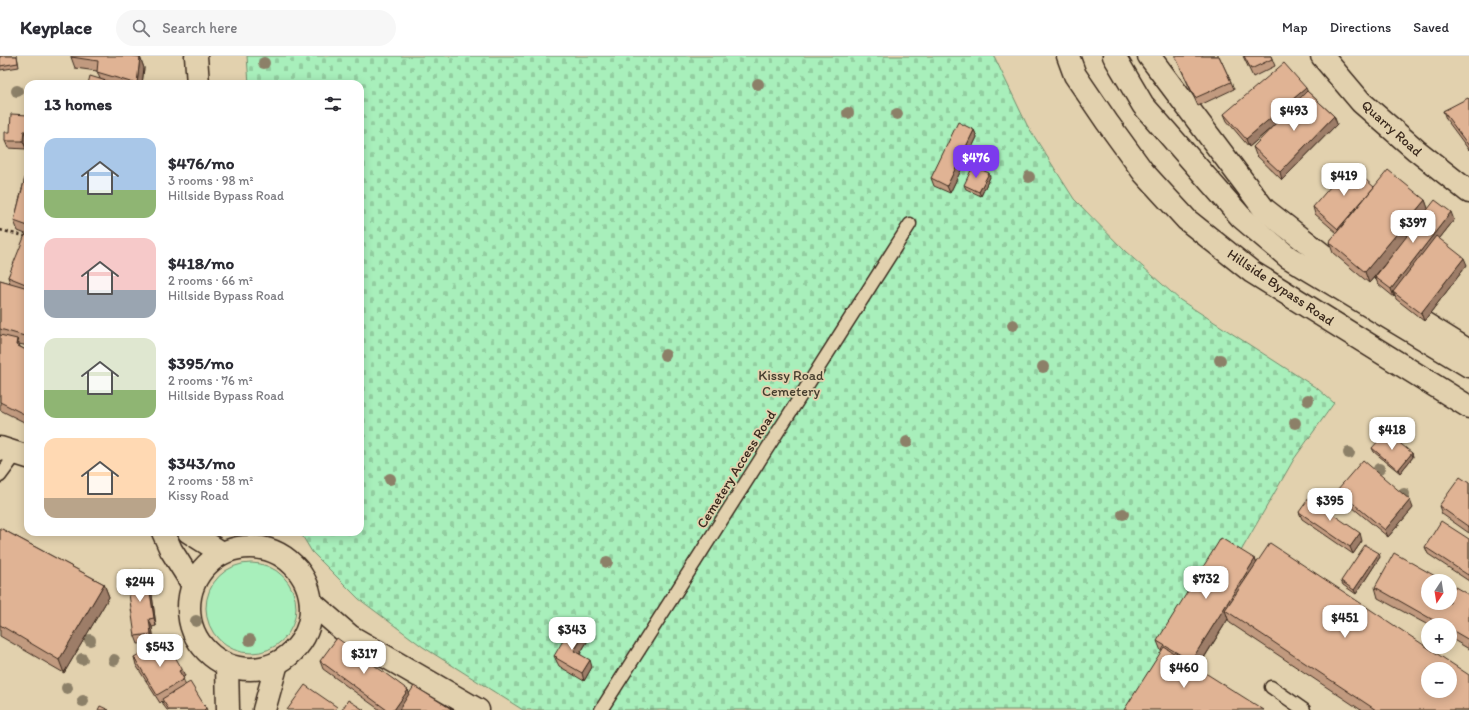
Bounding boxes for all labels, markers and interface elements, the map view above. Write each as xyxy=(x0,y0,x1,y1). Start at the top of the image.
search box xyxy=(116,10,396,46)
text: Keyplace xyxy=(20,16,92,39)
icon: search xyxy=(130,17,152,39)
text: Search here xyxy=(162,19,237,37)
text: Map xyxy=(1282,19,1308,36)
text: Directions xyxy=(1330,19,1391,36)
text: Saved xyxy=(1413,19,1449,36)
icon: filters xyxy=(322,93,344,115)
text: 13 homes xyxy=(44,94,112,114)
street label: Quarry Road xyxy=(1358,97,1426,160)
pin: $493 xyxy=(1270,98,1318,132)
text: $493 xyxy=(1280,103,1308,118)
pin: $476 xyxy=(952,145,1000,179)
text: $476 xyxy=(962,150,990,165)
text: $476/mo xyxy=(168,153,234,173)
icon: home xyxy=(76,154,124,202)
pin: $419 xyxy=(1320,163,1368,197)
text: $419 xyxy=(1330,168,1358,183)
text: 3 rooms · 98 m² xyxy=(168,173,254,188)
text: Hillside Bypass Road xyxy=(168,188,284,203)
pin: $397 xyxy=(1389,210,1437,244)
text: $397 xyxy=(1400,215,1426,230)
street label: Hillside Bypass Road xyxy=(1224,245,1338,330)
text: $418/mo xyxy=(168,253,234,273)
icon: home xyxy=(76,254,124,302)
text: 2 rooms · 66 m² xyxy=(168,273,253,288)
text: Hillside Bypass Road xyxy=(168,288,284,303)
text: $395/mo xyxy=(168,353,234,373)
icon: home xyxy=(76,354,124,402)
park label: Kissy Road Cemetery xyxy=(758,367,824,400)
text: 2 rooms · 76 m² xyxy=(168,373,253,388)
text: Hillside Bypass Road xyxy=(168,388,284,403)
street label: Cemetery Access Road xyxy=(693,407,780,531)
pin: $418 xyxy=(1368,417,1416,451)
text: $418 xyxy=(1378,422,1406,437)
text: $343/mo xyxy=(168,453,235,473)
icon: home xyxy=(76,454,124,502)
text: 2 rooms · 58 m² xyxy=(168,473,253,488)
text: Kissy Road xyxy=(168,488,229,503)
pin: $395 xyxy=(1306,488,1354,522)
text: $395 xyxy=(1316,493,1344,508)
pin: $732 xyxy=(1182,566,1230,600)
pin: $244 xyxy=(116,569,164,603)
text: $732 xyxy=(1193,571,1219,586)
text: $244 xyxy=(125,574,155,589)
north arrow xyxy=(1421,574,1457,610)
map controls xyxy=(1421,574,1457,698)
pin: $451 xyxy=(1321,605,1369,639)
text: $451 xyxy=(1331,610,1359,625)
pin: $343 xyxy=(548,617,596,651)
button: + xyxy=(1421,618,1457,654)
text: $343 xyxy=(558,622,586,637)
pin: $543 xyxy=(136,634,184,668)
text: $543 xyxy=(146,639,174,654)
pin: $317 xyxy=(340,641,388,675)
text: $317 xyxy=(351,646,377,661)
pin: $460 xyxy=(1160,655,1208,689)
text: $460 xyxy=(1169,660,1199,675)
button: − xyxy=(1421,662,1457,698)

